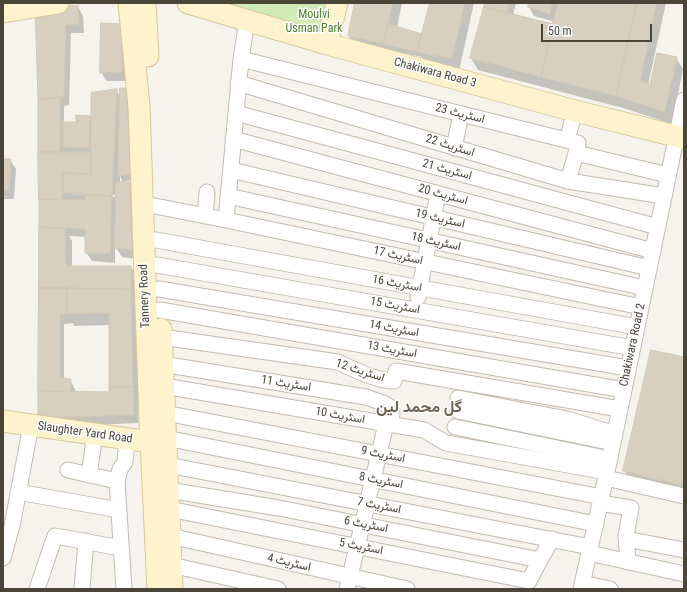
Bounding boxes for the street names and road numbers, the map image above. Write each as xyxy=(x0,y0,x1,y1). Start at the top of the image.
street label: Chakiwara Road 3 xyxy=(392,55,478,91)
street label: اسٹریٹ 23 xyxy=(434,101,486,127)
street label: اسٹریٹ 22 xyxy=(424,132,476,160)
street label: اسٹریٹ 21 xyxy=(421,157,473,183)
street label: اسٹریٹ 20 xyxy=(417,182,469,208)
street label: اسٹریٹ 19 xyxy=(414,206,466,232)
street label: اسٹریٹ 18 xyxy=(410,230,462,254)
street label: اسٹریٹ 17 xyxy=(372,244,424,268)
street label: Tannery Road xyxy=(137,264,153,328)
street label: اسٹریٹ 16 xyxy=(371,273,423,295)
street label: اسٹریٹ 15 xyxy=(369,295,421,317)
street label: Chakiwara Road 2 xyxy=(617,302,649,388)
street label: اسٹریٹ 14 xyxy=(368,318,420,340)
street label: اسٹریٹ 13 xyxy=(366,339,418,361)
street label: اسٹریٹ 12 xyxy=(334,356,386,386)
street label: اسٹریٹ 11 xyxy=(260,373,312,395)
street label: اسٹریٹ 10 xyxy=(314,405,366,427)
street label: Slaughter Yard Road xyxy=(37,419,133,447)
street label: اسٹریٹ 9 xyxy=(360,444,406,466)
street label: اسٹریٹ 8 xyxy=(358,470,404,492)
street label: اسٹریٹ 7 xyxy=(356,495,402,517)
street label: اسٹریٹ 6 xyxy=(343,514,389,536)
street label: اسٹریٹ 5 xyxy=(338,536,384,558)
street label: اسٹریٹ 4 xyxy=(266,551,312,575)

